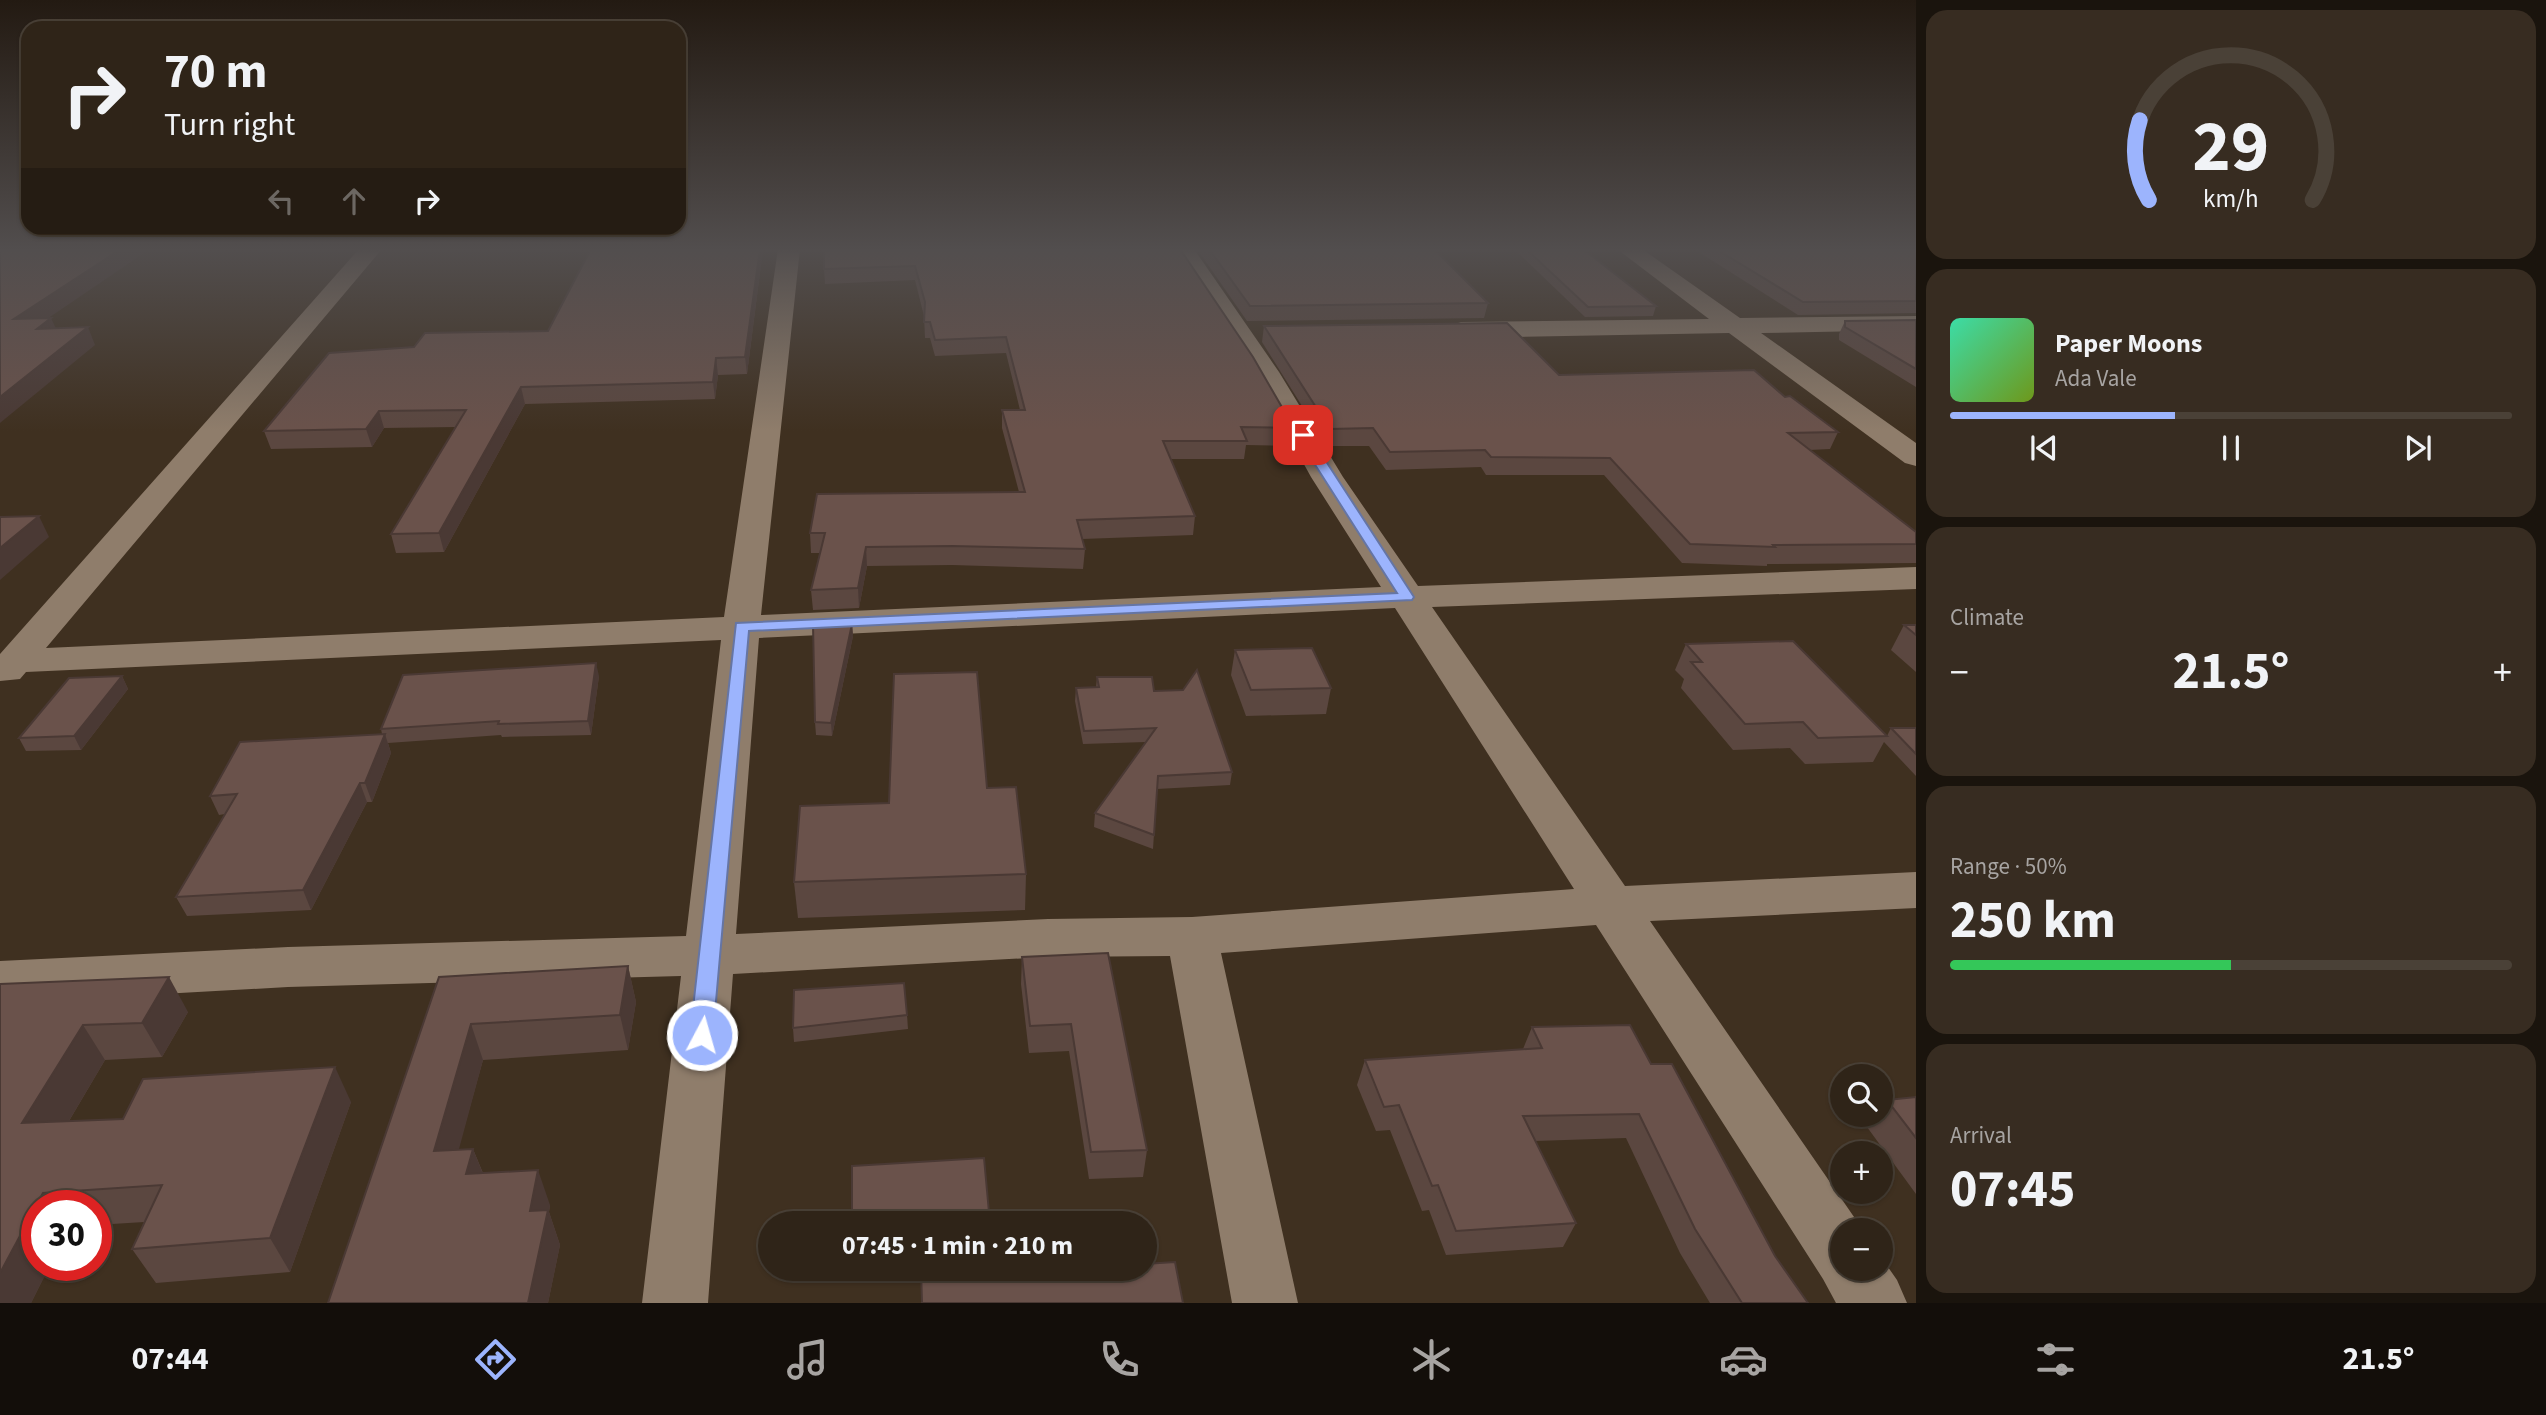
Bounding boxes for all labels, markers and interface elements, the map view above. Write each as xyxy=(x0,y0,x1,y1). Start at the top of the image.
text: 70 m xyxy=(164,37,268,107)
icon: right xyxy=(49,49,140,140)
text: 29 xyxy=(2193,96,2269,200)
text: Turn right xyxy=(164,102,295,148)
text: km/h xyxy=(2203,181,2259,217)
icon: left xyxy=(262,182,300,220)
icon: ahead xyxy=(335,182,373,220)
icon: right xyxy=(408,182,446,220)
text: Paper Moons xyxy=(2055,325,2202,362)
text: Ada Vale xyxy=(2055,362,2137,395)
pin xyxy=(1273,405,1333,465)
icon: arrive xyxy=(1284,416,1322,454)
icon: previous xyxy=(2025,429,2063,467)
icon: pause xyxy=(2212,429,2250,467)
icon: next xyxy=(2399,429,2437,467)
text: Climate xyxy=(1950,601,2024,634)
text: 21.5° xyxy=(2173,635,2289,709)
text: − xyxy=(1950,646,1969,700)
text: + xyxy=(2493,646,2512,700)
text: Range · 50% xyxy=(1950,850,2067,883)
text: 250 km xyxy=(1950,884,2116,958)
position arrow xyxy=(665,998,739,1072)
map controls xyxy=(1830,1064,1893,1281)
button: search xyxy=(1830,1064,1893,1127)
text: Arrival xyxy=(1950,1119,2012,1152)
button: + xyxy=(1830,1141,1893,1204)
text: 07:45 xyxy=(1950,1153,2075,1227)
speed limit sign: 30 xyxy=(21,1190,112,1281)
button: − xyxy=(1830,1218,1893,1281)
text: 07:45 · 1 min · 210 m xyxy=(842,1227,1073,1264)
icon: directions xyxy=(471,1335,520,1384)
icon: music xyxy=(783,1335,832,1384)
icon: phone xyxy=(1095,1335,1144,1384)
icon: climate xyxy=(1407,1335,1456,1384)
icon: car xyxy=(1719,1335,1768,1384)
icon: filters xyxy=(2031,1335,2080,1384)
text: 07:44 xyxy=(131,1336,209,1382)
text: 21.5° xyxy=(2343,1336,2414,1382)

